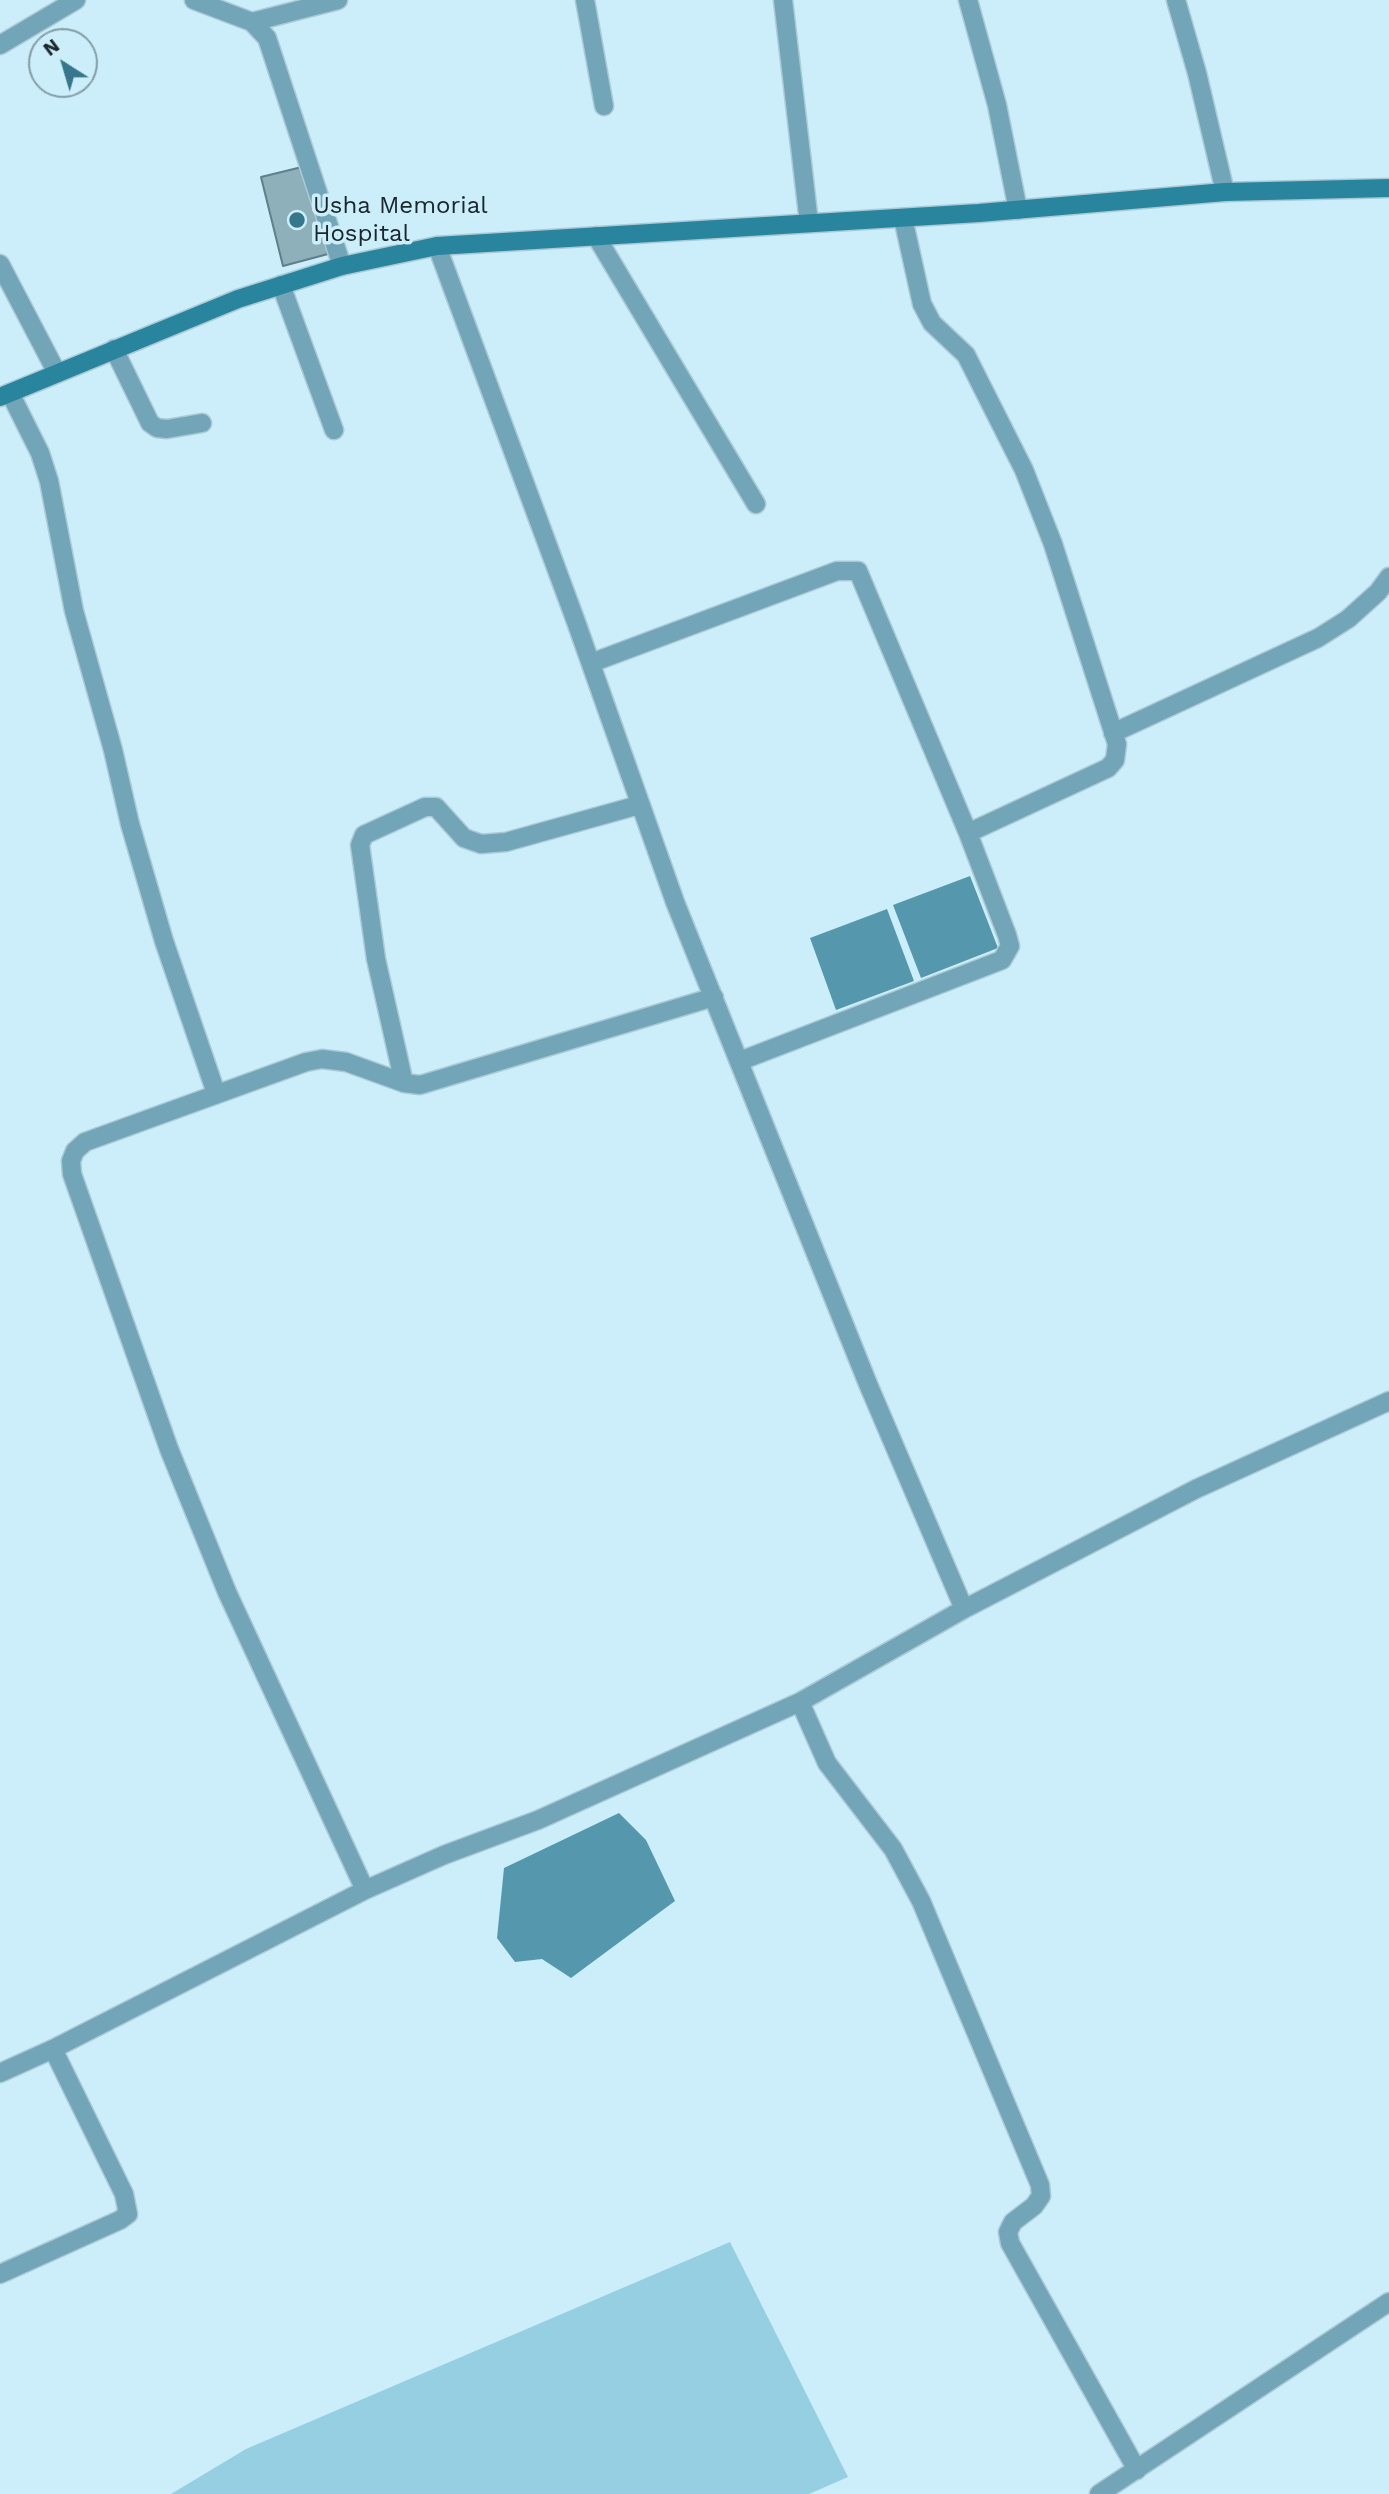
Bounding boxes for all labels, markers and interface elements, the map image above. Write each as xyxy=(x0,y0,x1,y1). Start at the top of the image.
north arrow xyxy=(28,28,98,98)
text: N xyxy=(39,34,64,61)
place label: Usha Memorial Hospital xyxy=(313,192,488,248)
marker: Usha Memorial Hospital xyxy=(287,210,307,230)

